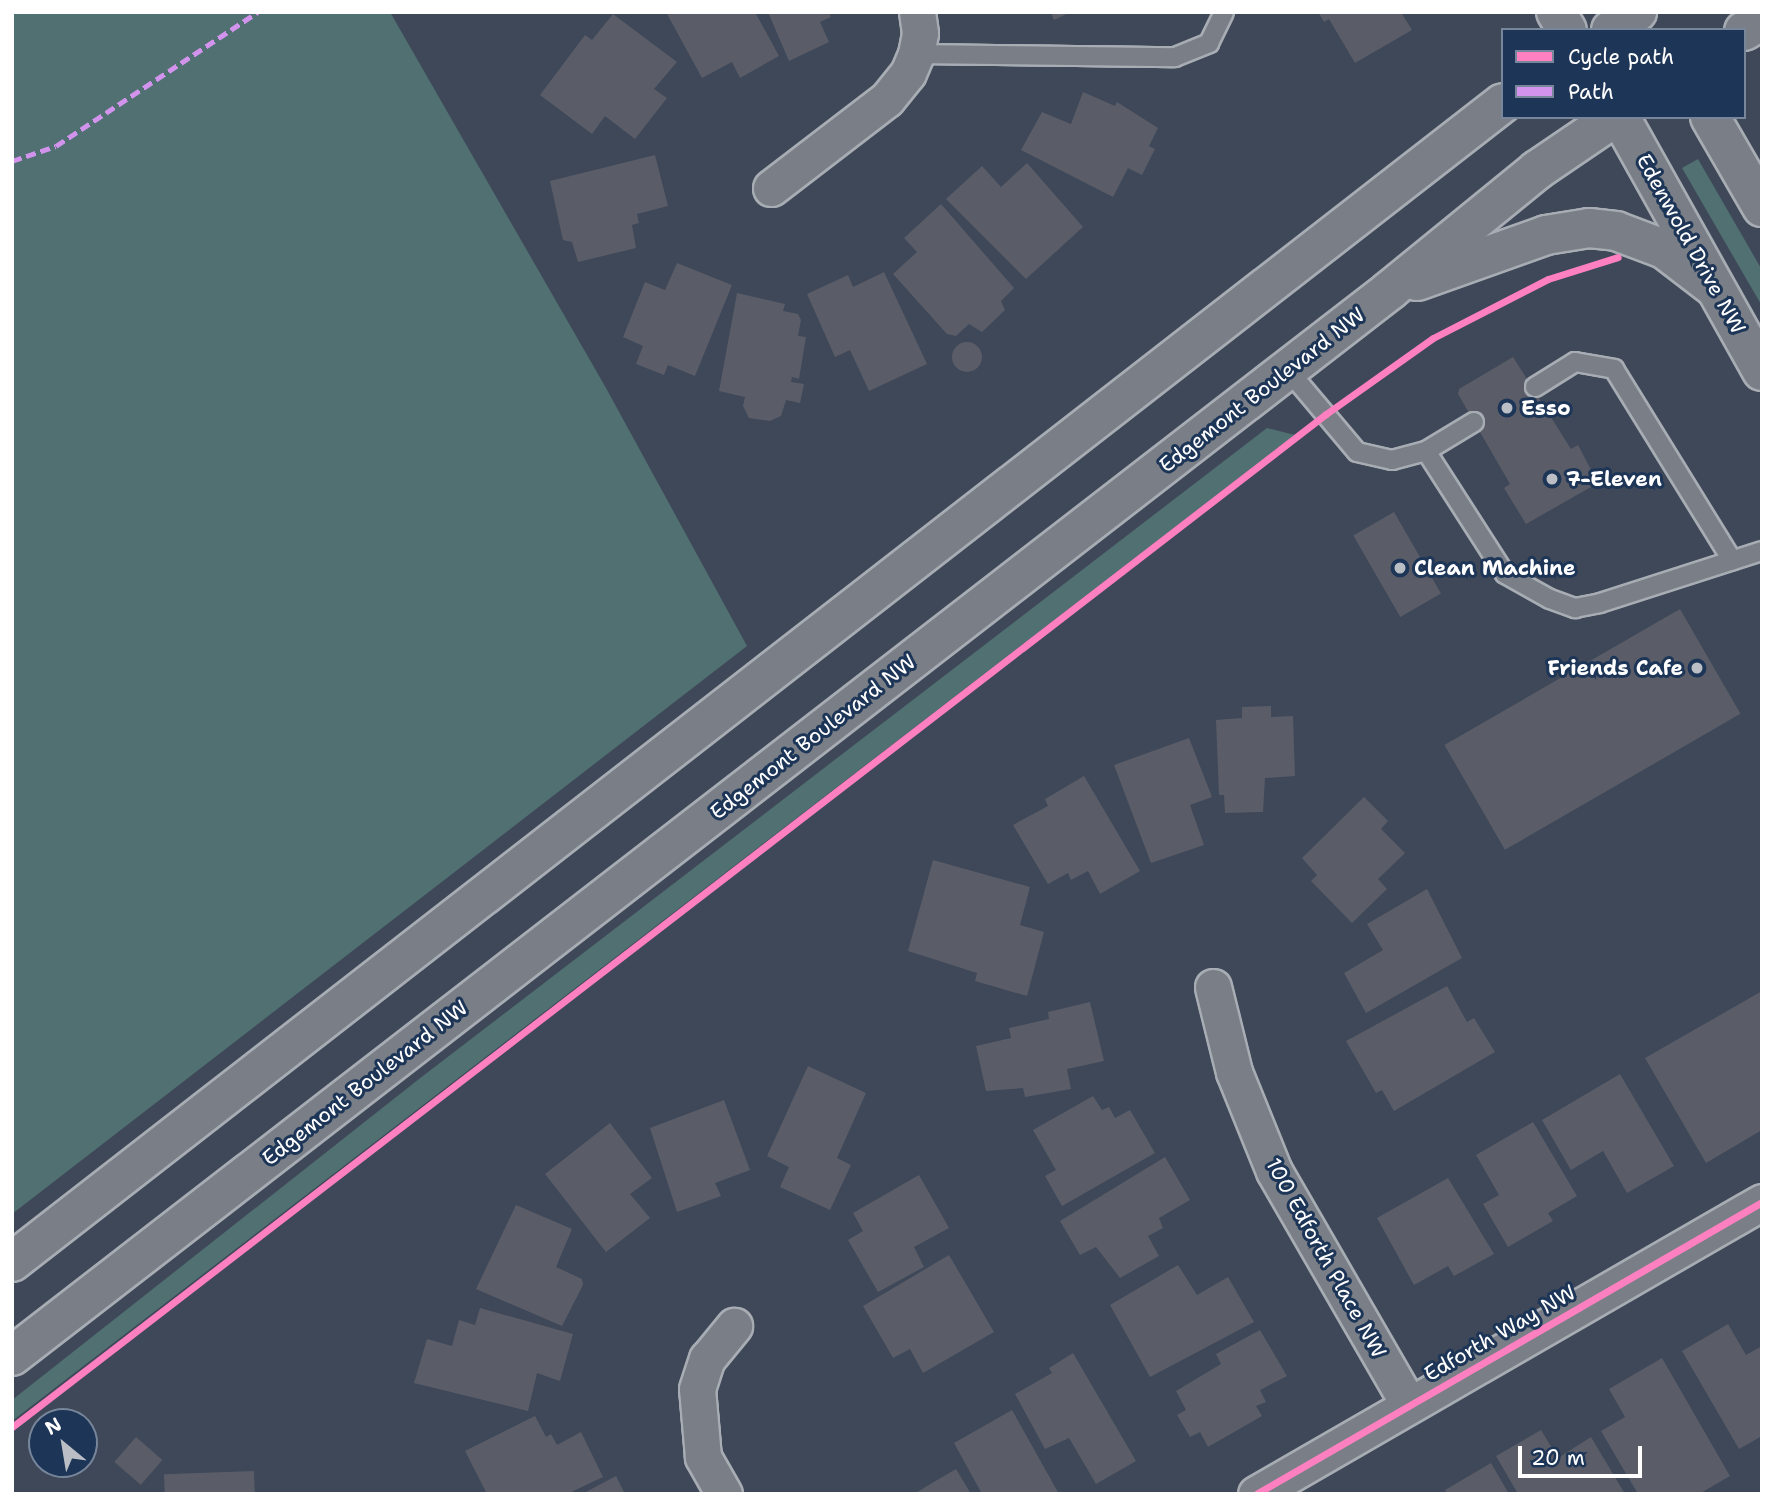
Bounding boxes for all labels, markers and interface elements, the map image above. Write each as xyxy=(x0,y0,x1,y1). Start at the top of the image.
legend xyxy=(1501,28,1746,119)
text: Cycle path xyxy=(1568,43,1674,71)
text: Path xyxy=(1568,78,1614,106)
street label: Edenwold Drive NW xyxy=(1631,150,1751,338)
street label: Edgemont Boulevard NW xyxy=(1154,302,1370,478)
place label: Esso xyxy=(1521,395,1571,421)
marker: Esso xyxy=(1499,400,1515,416)
place label: 7-Eleven xyxy=(1566,466,1662,492)
marker: 7-Eleven xyxy=(1544,471,1560,487)
place label: Clean Machine xyxy=(1414,555,1576,581)
marker: Clean Machine xyxy=(1392,560,1408,576)
street label: Edgemont Boulevard NW xyxy=(705,649,921,825)
place label: Friends Cafe xyxy=(1547,655,1683,681)
marker: Friends Cafe xyxy=(1689,660,1705,676)
street label: Edgemont Boulevard NW xyxy=(257,995,473,1171)
street label: 100 Edforth Place NW xyxy=(1260,1154,1392,1362)
street label: Edforth Way NW xyxy=(1420,1279,1580,1387)
north arrow xyxy=(28,1408,98,1478)
text: N xyxy=(40,1412,66,1441)
scale bar xyxy=(1522,1432,1646,1476)
text: 20 m xyxy=(1531,1444,1585,1472)

